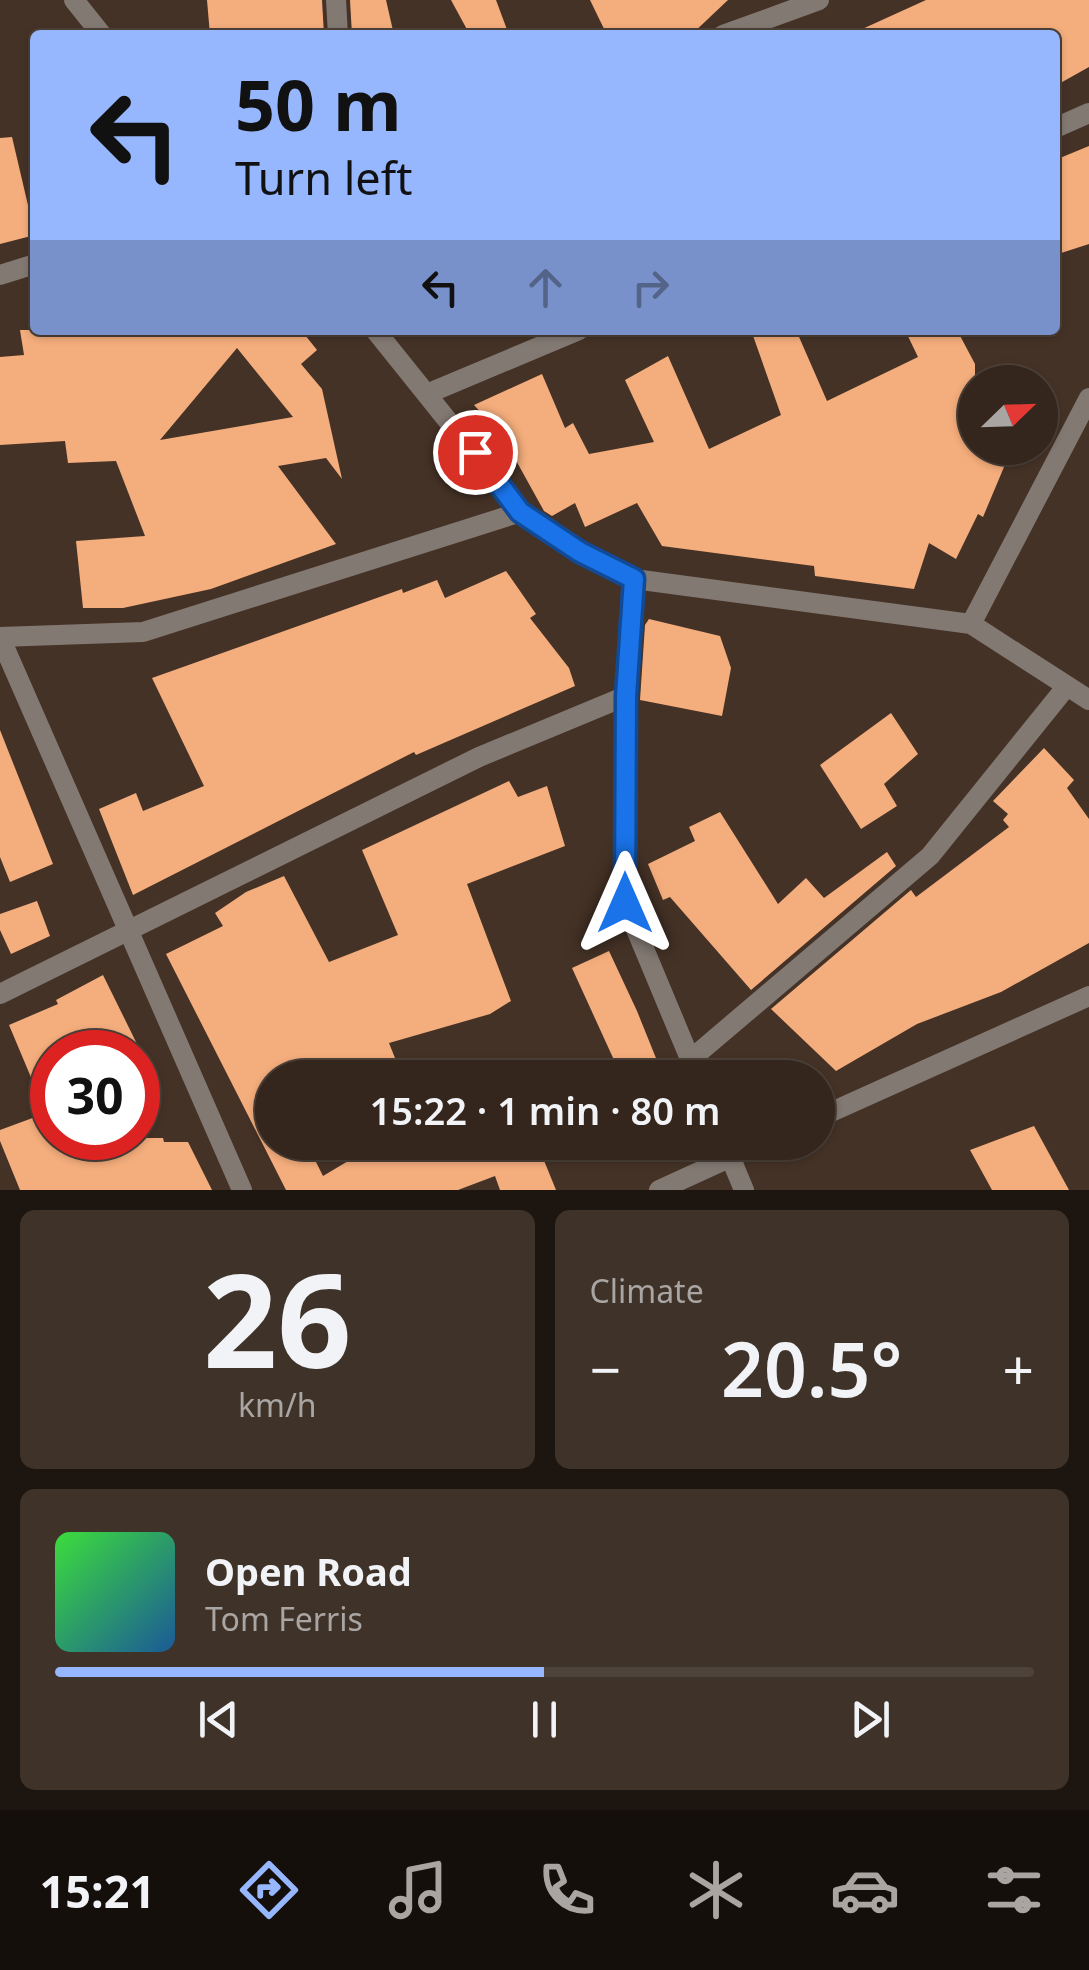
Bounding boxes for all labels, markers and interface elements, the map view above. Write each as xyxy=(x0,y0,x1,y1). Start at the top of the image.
text: 50 m xyxy=(235,56,402,152)
icon: left xyxy=(70,70,200,200)
text: Turn left xyxy=(235,147,412,208)
icon: left xyxy=(413,260,468,315)
icon: ahead xyxy=(518,260,573,315)
icon: right xyxy=(623,260,678,315)
north arrow xyxy=(958,365,1058,465)
map controls xyxy=(958,365,1058,465)
pin xyxy=(433,410,518,495)
icon: arrive xyxy=(448,425,503,480)
position arrow xyxy=(573,851,677,955)
speed limit sign: 30 xyxy=(30,1030,160,1160)
text: 15:22 · 1 min · 80 m xyxy=(370,1084,720,1136)
text: 26 xyxy=(203,1229,352,1406)
text: Climate xyxy=(590,1269,704,1312)
text: 20.5° xyxy=(721,1317,902,1419)
text: − xyxy=(590,1331,621,1406)
text: + xyxy=(1003,1331,1034,1406)
text: km/h xyxy=(238,1383,317,1426)
text: Open Road xyxy=(205,1545,412,1597)
text: Tom Ferris xyxy=(205,1597,363,1640)
icon: previous xyxy=(191,1692,246,1747)
icon: pause xyxy=(517,1692,572,1747)
icon: next xyxy=(843,1692,898,1747)
icon: directions xyxy=(234,1855,304,1925)
icon: music xyxy=(383,1855,453,1925)
icon: phone xyxy=(532,1855,602,1925)
icon: climate xyxy=(681,1855,751,1925)
icon: car xyxy=(830,1855,900,1925)
icon: filters xyxy=(979,1855,1049,1925)
text: 15:21 xyxy=(40,1860,155,1921)

